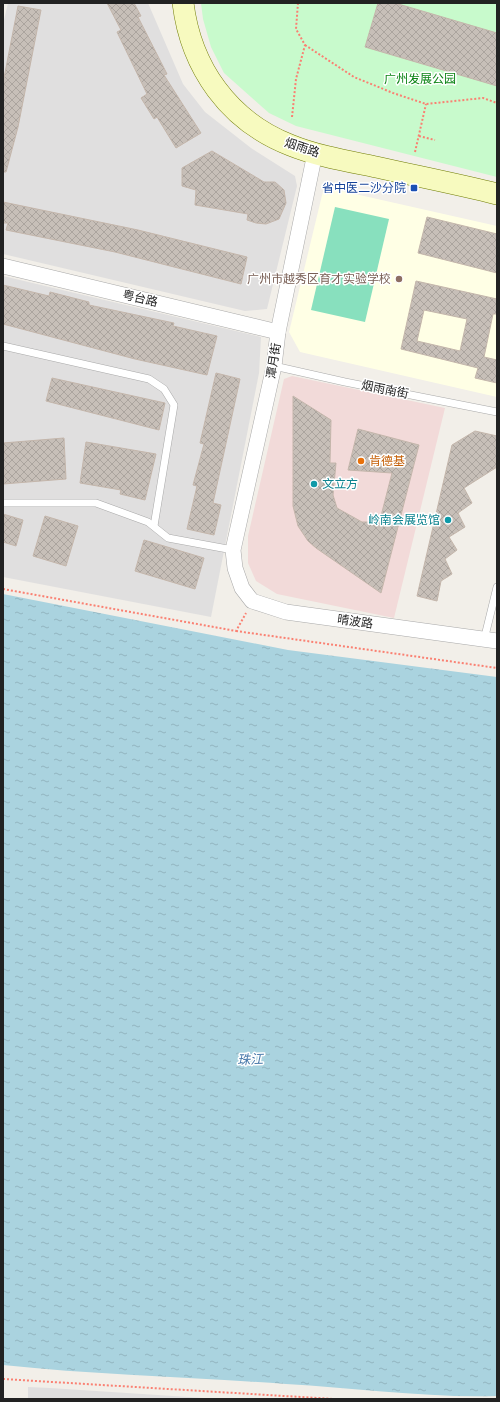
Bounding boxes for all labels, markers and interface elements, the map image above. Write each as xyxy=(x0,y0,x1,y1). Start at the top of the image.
park label: 广州发展公园 xyxy=(384,72,456,87)
street label: 烟雨路 xyxy=(283,135,321,161)
place label: 省中医二沙分院 xyxy=(322,181,406,196)
marker: 省中医二沙分院 xyxy=(409,183,419,193)
place label: 广州市越秀区育才实验学校 xyxy=(247,272,391,287)
marker: 广州市越秀区育才实验学校 xyxy=(394,274,404,284)
street label: 粤台路 xyxy=(121,288,159,310)
street label: 潭月街 xyxy=(264,342,284,380)
street label: 烟雨南街 xyxy=(360,378,410,402)
place label: 肯德基 xyxy=(369,454,405,469)
marker: 肯德基 xyxy=(356,456,366,466)
place label: 文立方 xyxy=(322,477,358,492)
marker: 文立方 xyxy=(309,479,319,489)
place label: 岭南会展览馆 xyxy=(368,513,440,528)
marker: 岭南会展览馆 xyxy=(443,515,453,525)
street label: 晴波路 xyxy=(336,612,374,632)
water label: 珠江 xyxy=(237,1051,265,1068)

